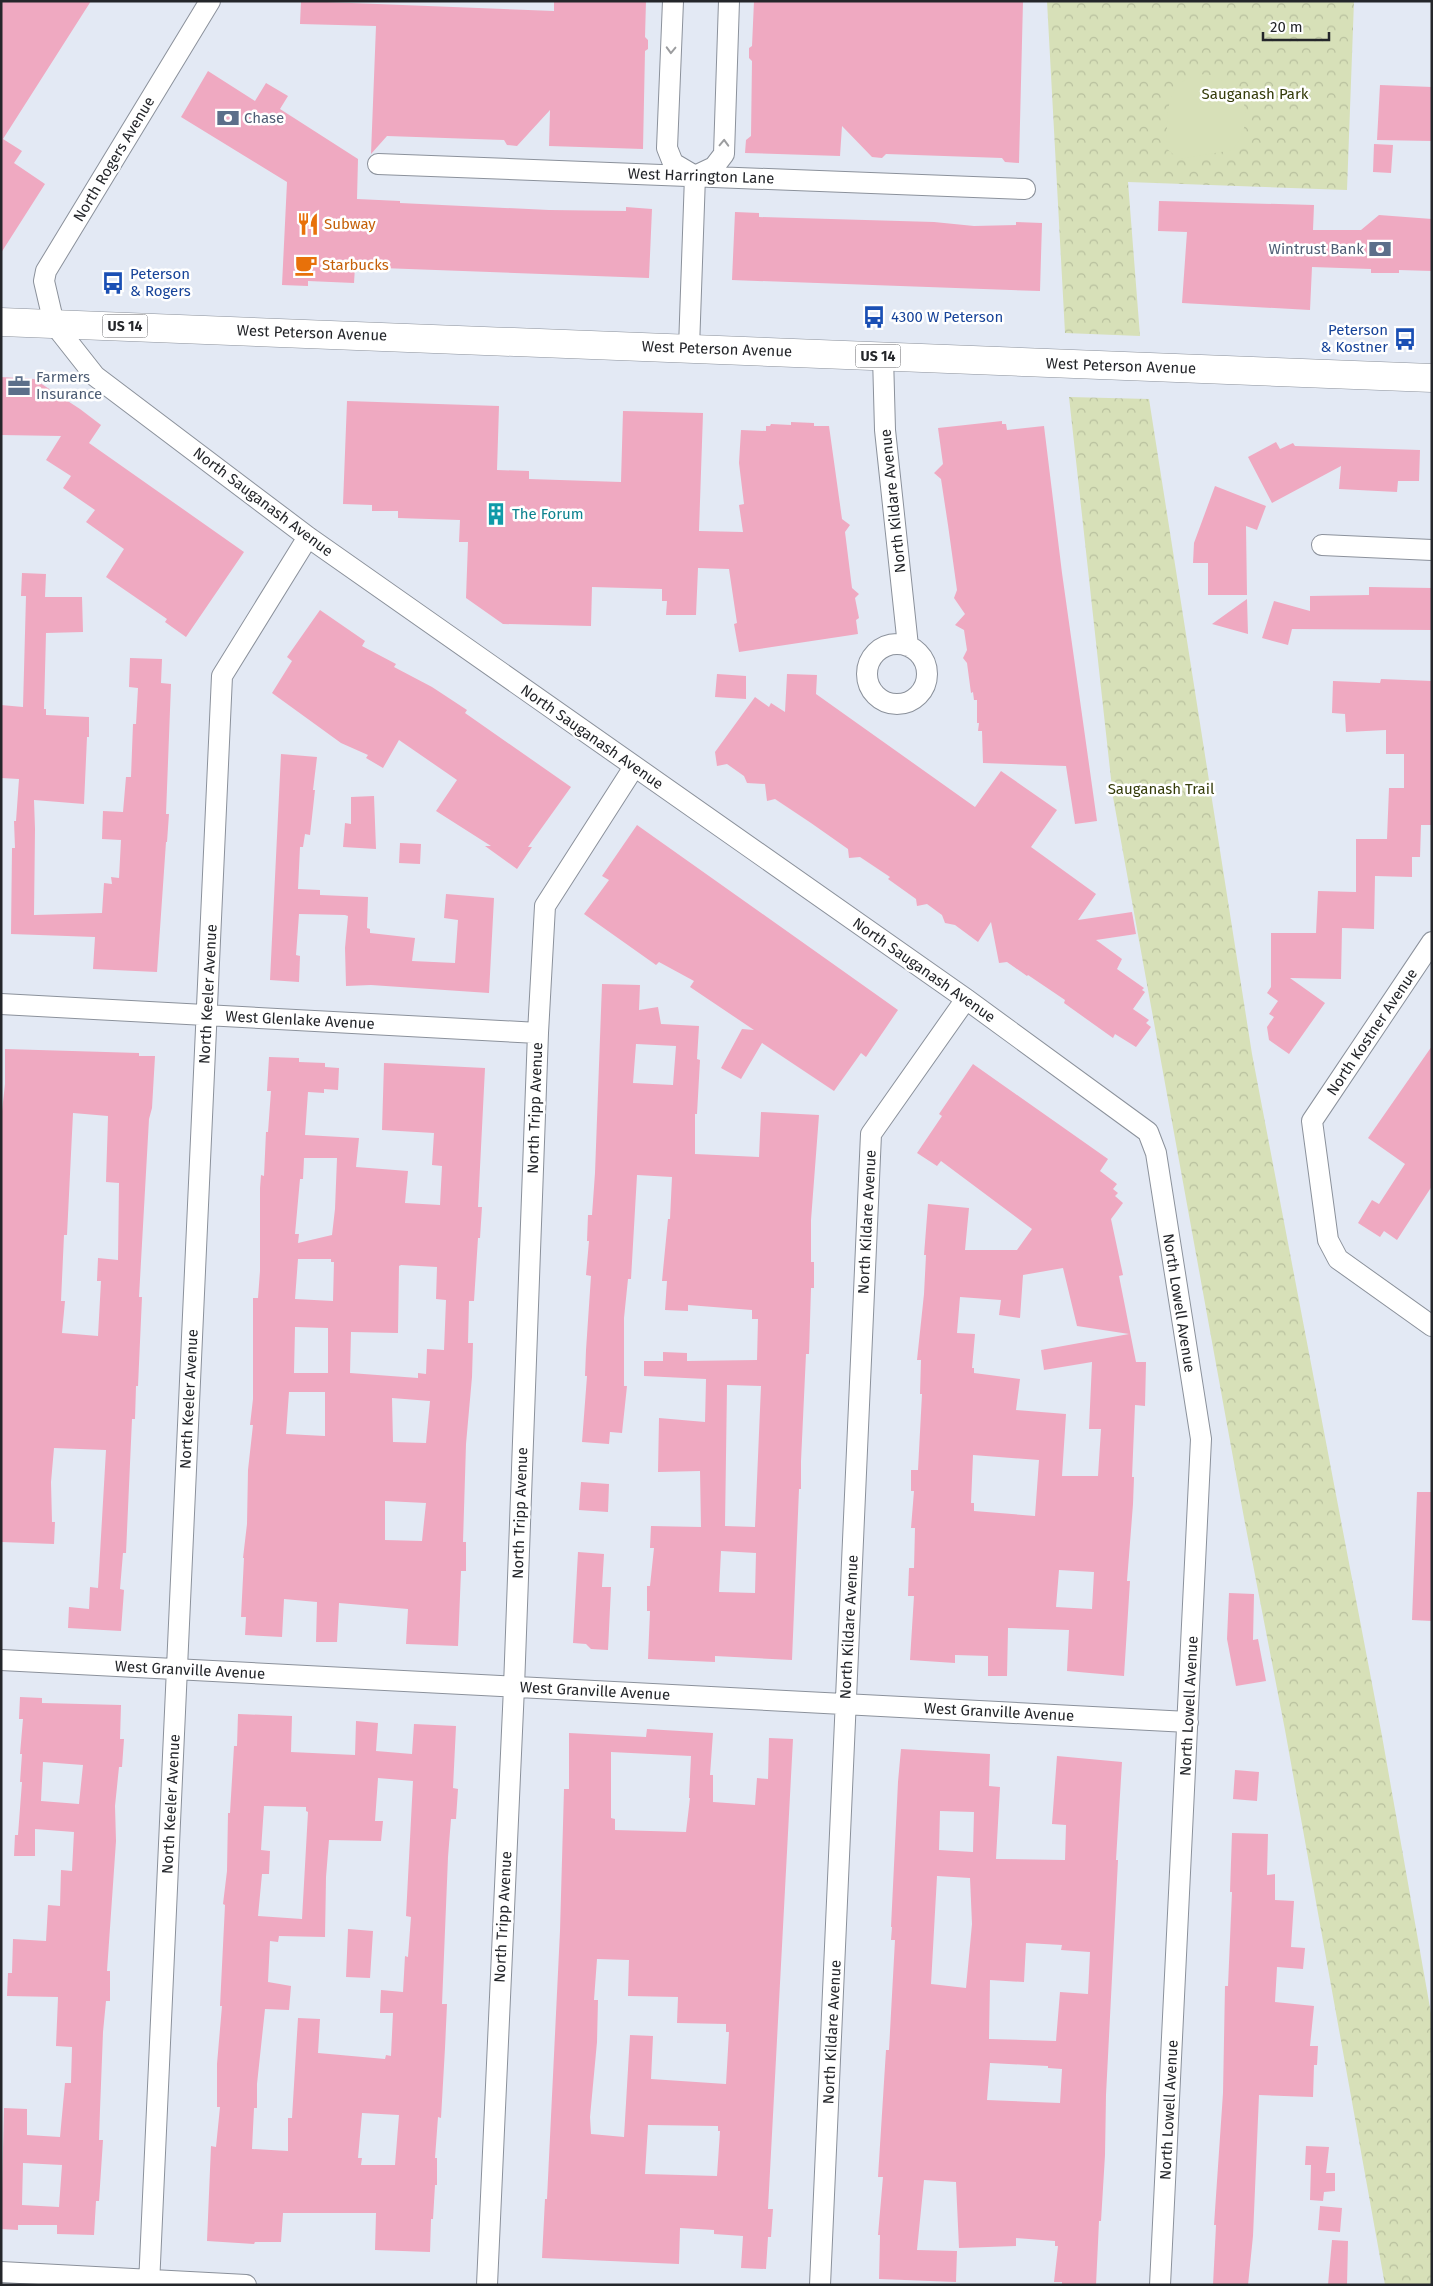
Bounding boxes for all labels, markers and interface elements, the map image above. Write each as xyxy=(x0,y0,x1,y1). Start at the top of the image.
scale bar xyxy=(1263,10,1329,42)
text: 20 m xyxy=(1270,18,1303,36)
one-way arrow xyxy=(666,46,676,54)
park label: Sauganash Park xyxy=(1202,85,1309,103)
street label: North Rogers Avenue xyxy=(70,93,158,225)
bank icon: Chase xyxy=(215,105,241,131)
place label: Chase xyxy=(244,109,284,127)
one-way arrow xyxy=(719,138,729,146)
street label: West Harrington Lane xyxy=(627,164,775,188)
restaurant icon: Subway xyxy=(295,211,321,237)
place label: Subway xyxy=(324,215,376,233)
bank icon: Wintrust Bank xyxy=(1367,236,1393,262)
place label: Wintrust Bank xyxy=(1269,240,1364,258)
cafe icon: Starbucks xyxy=(293,252,319,278)
place label: Starbucks xyxy=(322,256,389,274)
place label: Peterson & Rogers xyxy=(130,265,191,300)
bus stop icon: Peterson & Rogers xyxy=(100,270,126,296)
bus stop icon: 4300 W Peterson xyxy=(861,304,887,330)
place label: 4300 W Peterson xyxy=(891,308,1003,326)
road number: US 14 xyxy=(102,314,148,338)
street label: West Peterson Avenue xyxy=(236,321,388,345)
place label: Peterson & Kostner xyxy=(1321,321,1388,356)
bus stop icon: Peterson & Kostner xyxy=(1392,326,1418,352)
street label: West Peterson Avenue xyxy=(641,337,793,361)
road number: US 14 xyxy=(856,344,900,368)
street label: West Peterson Avenue xyxy=(1045,354,1197,378)
place label: Farmers Insurance xyxy=(36,368,102,403)
office icon: Farmers Insurance xyxy=(6,373,32,399)
street label: North Kildare Avenue xyxy=(876,428,910,574)
street label: North Sauganash Avenue xyxy=(190,444,336,560)
building icon: The Forum xyxy=(483,501,509,527)
place label: The Forum xyxy=(512,505,584,523)
street label: North Sauganash Avenue xyxy=(517,681,667,793)
park label: Sauganash Trail xyxy=(1108,780,1215,798)
street label: North Sauganash Avenue xyxy=(849,914,999,1026)
street label: North Keeler Avenue xyxy=(195,924,221,1064)
street label: North Kostner Avenue xyxy=(1323,965,1421,1099)
street label: West Glenlake Avenue xyxy=(225,1007,375,1033)
street label: North Tripp Avenue xyxy=(524,1042,546,1174)
street label: North Kildare Avenue xyxy=(854,1149,880,1295)
street label: North Lowell Avenue xyxy=(1159,1232,1199,1374)
street label: North Keeler Avenue xyxy=(176,1329,202,1469)
street label: North Tripp Avenue xyxy=(509,1447,531,1579)
street label: North Kildare Avenue xyxy=(836,1554,862,1700)
street label: North Lowell Avenue xyxy=(1176,1635,1202,1777)
street label: West Granville Avenue xyxy=(114,1657,266,1683)
street label: West Granville Avenue xyxy=(519,1678,671,1704)
street label: West Granville Avenue xyxy=(923,1699,1075,1725)
street label: North Keeler Avenue xyxy=(158,1734,184,1874)
street label: North Tripp Avenue xyxy=(491,1851,515,1983)
street label: North Kildare Avenue xyxy=(819,1959,845,2105)
street label: North Lowell Avenue xyxy=(1156,2039,1182,2181)

